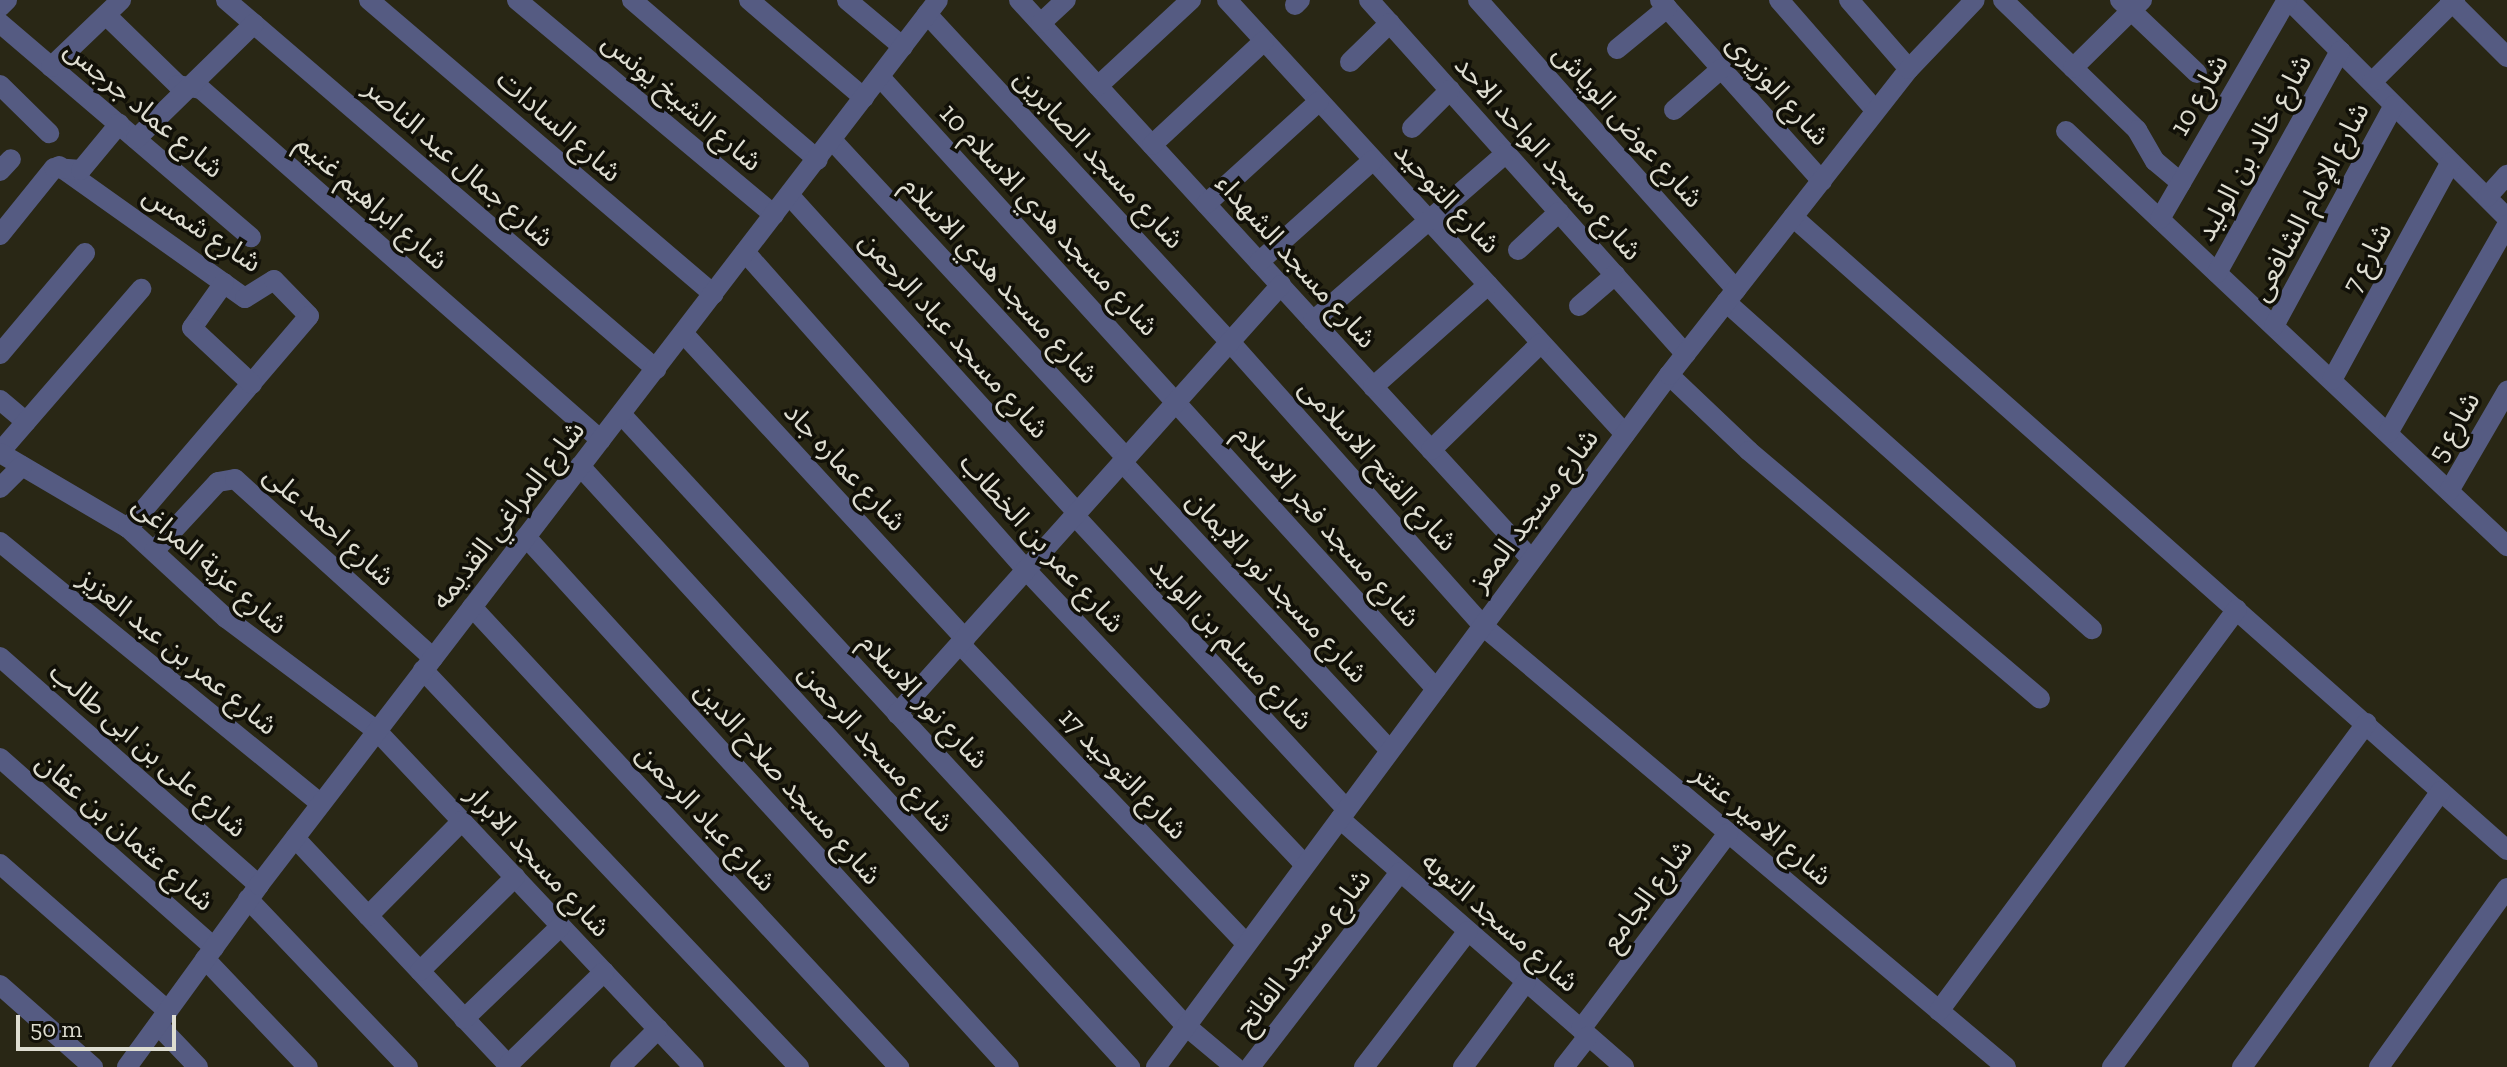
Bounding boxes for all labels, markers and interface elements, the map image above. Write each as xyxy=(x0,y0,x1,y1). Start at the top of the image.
street label: شارع الشيخ يونس xyxy=(595,25,769,179)
street label: شارع الوزيرى xyxy=(1719,27,1837,153)
street label: شارع عماد جرجس xyxy=(58,33,230,185)
street label: شارع عوض الوياش xyxy=(1546,37,1710,215)
street label: شارع مسجد الواحد الاحد xyxy=(1447,49,1649,267)
street label: شارع 10 xyxy=(2162,49,2236,141)
street label: شارع خالد بن الوليد xyxy=(2189,49,2319,247)
street label: شارع مسجد الصابرين xyxy=(1007,62,1191,256)
street label: شارع السادات xyxy=(490,63,628,189)
street label: شارع جمال عبد الناصر xyxy=(357,71,561,255)
street label: شارع مسجد هدي الاسلام 10 xyxy=(932,97,1166,343)
street label: شارع الإمام الشافعى xyxy=(2243,97,2377,307)
street label: شارع ابراهيم غنيم xyxy=(289,127,455,277)
street label: شارع التوحيد xyxy=(1387,135,1507,261)
street label: شارع مسجد الشهداء xyxy=(1209,167,1383,355)
street label: شارع مسجد هدي الاسلام xyxy=(895,169,1105,391)
street label: شارع شمس xyxy=(136,178,268,280)
street label: شارع 7 xyxy=(2335,217,2399,299)
street label: شارع مسجد عباد الرحمن xyxy=(852,225,1056,445)
street label: شارع الفتح الاسلامى xyxy=(1292,372,1464,558)
street label: شارع 5 xyxy=(2421,386,2487,468)
street label: شارع عماره جاد xyxy=(777,396,913,538)
street label: شارع المراغي القديمه xyxy=(424,414,592,616)
street label: شارع مسجد فجر الاسلام xyxy=(1227,418,1427,634)
street label: شارع مسجد المعز xyxy=(1462,422,1606,598)
street label: شارع عمر بن الخطاب xyxy=(952,446,1132,640)
street label: شارع احمد على xyxy=(257,458,401,594)
street label: شارع مسجد نور الايمان xyxy=(1179,484,1375,690)
street label: شارع عزبة المراغى xyxy=(126,488,294,642)
street label: شارع مسلم بن الوليد xyxy=(1142,551,1320,737)
street label: شارع عمر بن عبد العزيز xyxy=(72,561,284,743)
street label: شارع نور الاسلام xyxy=(853,626,995,776)
street label: شارع على بن ابى طالب xyxy=(42,655,254,845)
street label: شارع مسجد الرحمن xyxy=(791,657,961,839)
street label: شارع مسجد صلاح الدين xyxy=(688,674,888,892)
street label: شارع التوحيد 17 xyxy=(1052,701,1194,847)
street label: شارع عباد الرحمن xyxy=(629,737,783,899)
street label: شارع عثمان بن عفان xyxy=(29,746,221,918)
street label: شارع الامير عنتر xyxy=(1685,757,1839,893)
street label: شارع مسجد الابرار xyxy=(459,778,617,944)
street label: شارع الجامع xyxy=(1594,833,1700,957)
street label: شارع مسجد التوبه xyxy=(1415,845,1585,999)
street label: شارع مسجد الفاتح xyxy=(1228,862,1378,1042)
scale bar xyxy=(20,999,180,1049)
text: 50 m xyxy=(30,1014,82,1043)

